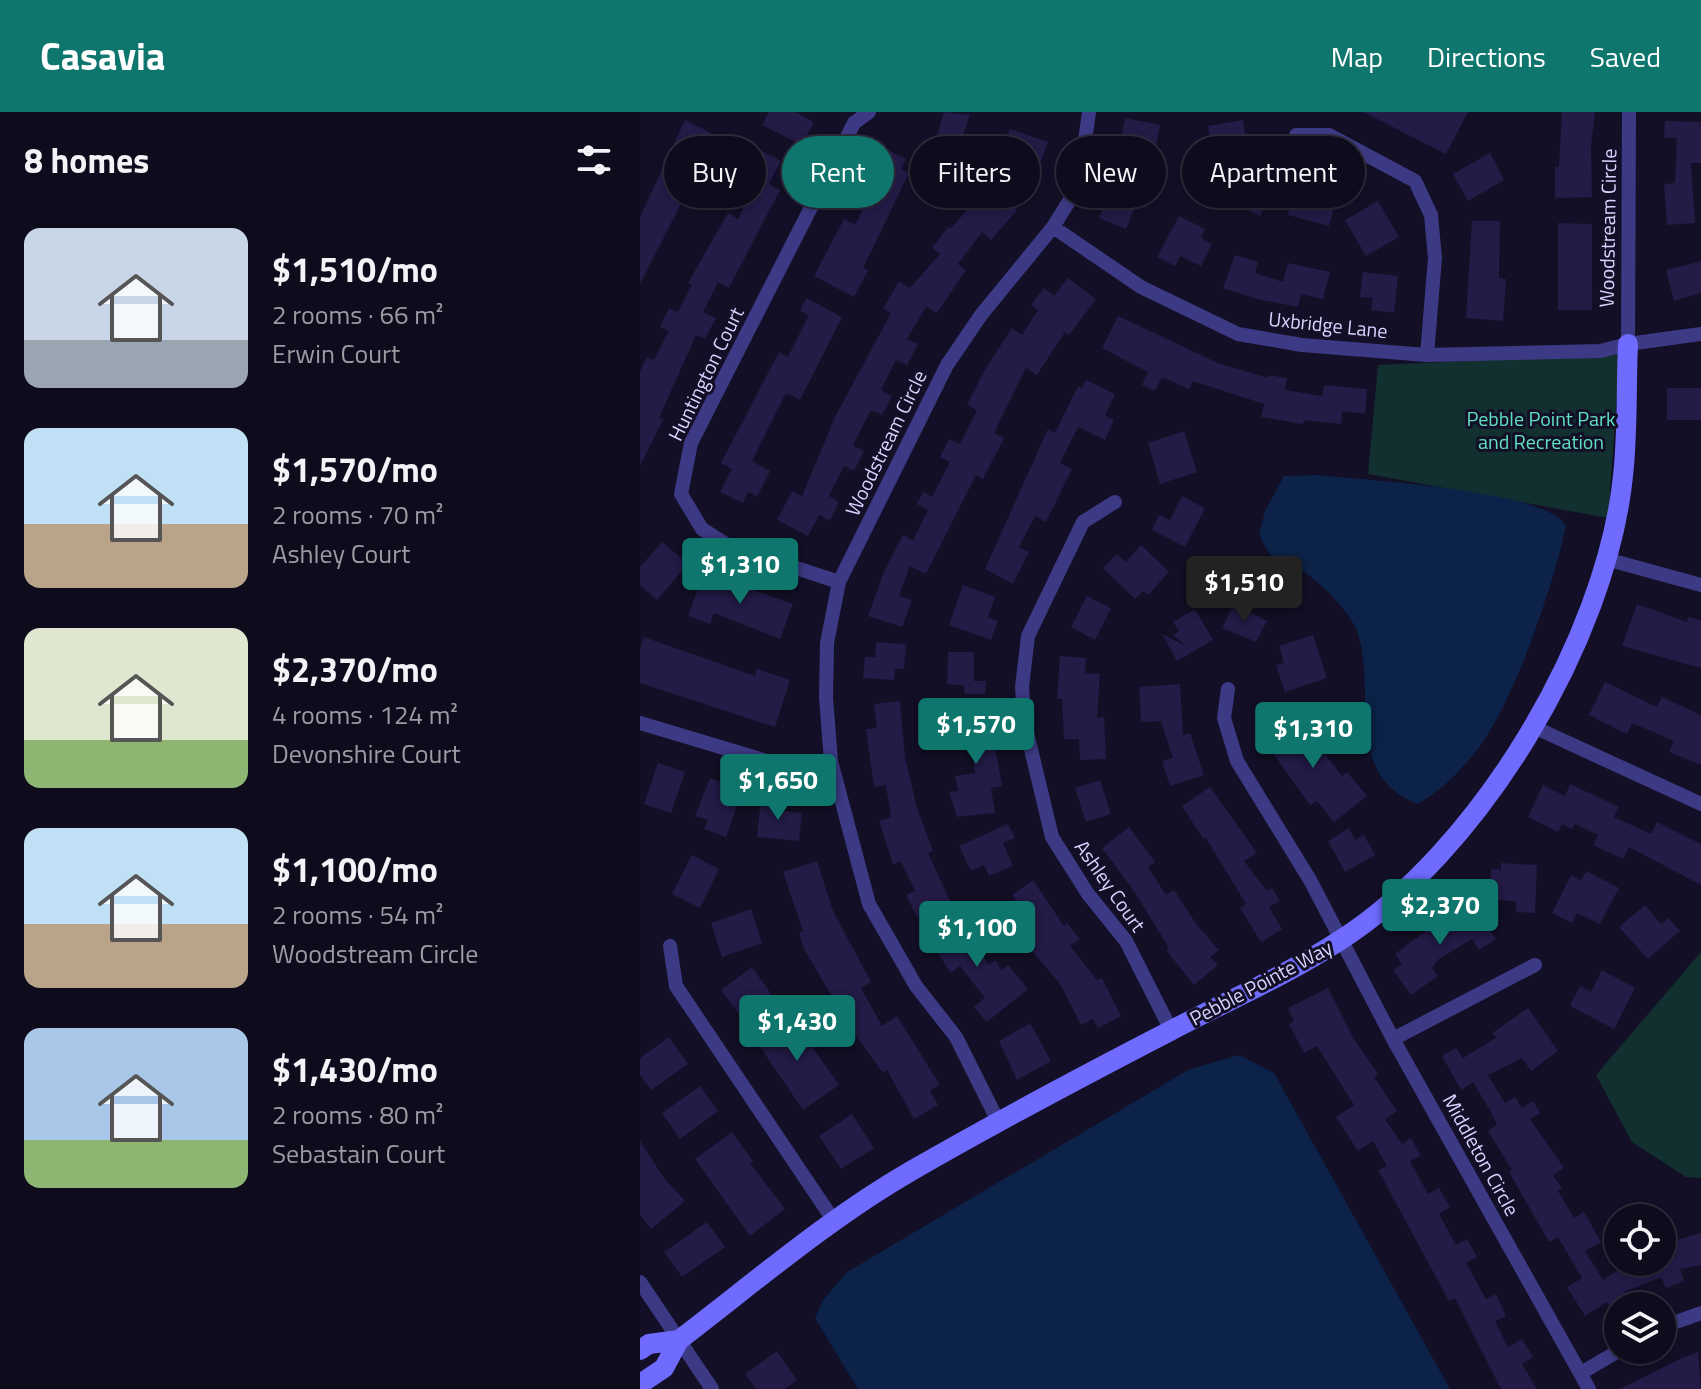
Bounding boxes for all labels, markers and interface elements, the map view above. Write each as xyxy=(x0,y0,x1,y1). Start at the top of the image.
text: Casavia xyxy=(40,27,165,85)
text: Map xyxy=(1331,35,1383,78)
text: Directions xyxy=(1427,35,1546,78)
text: Saved xyxy=(1590,35,1661,78)
text: 8 homes xyxy=(24,134,149,186)
chip: Buy xyxy=(664,136,766,208)
chip: Rent xyxy=(782,136,894,208)
chip: Filters xyxy=(910,136,1040,208)
chip: New xyxy=(1056,136,1166,208)
chip: Apartment xyxy=(1182,136,1365,208)
icon: filters xyxy=(572,138,616,182)
street label: Woodstream Circle xyxy=(1591,148,1624,308)
text: $1,510/mo xyxy=(272,243,438,295)
icon: home xyxy=(88,260,184,356)
text: 2 rooms · 66 m² xyxy=(272,295,443,334)
street label: Huntington Court xyxy=(660,301,751,446)
street label: Uxbridge Lane xyxy=(1267,303,1389,346)
text: Erwin Court xyxy=(272,334,400,373)
street label: Woodstream Circle xyxy=(837,365,934,521)
park label: Pebble Point Park and Recreation xyxy=(1466,403,1616,457)
text: $1,570/mo xyxy=(272,443,438,495)
icon: home xyxy=(88,460,184,556)
text: 2 rooms · 70 m² xyxy=(272,495,443,534)
text: Ashley Court xyxy=(272,534,410,573)
pin: $1,310 xyxy=(675,538,805,606)
text: $1,310 xyxy=(700,544,780,583)
pin: $1,510 xyxy=(1179,556,1309,624)
text: $1,510 xyxy=(1204,562,1284,601)
text: $2,370/mo xyxy=(272,643,438,695)
icon: home xyxy=(88,660,184,756)
text: 4 rooms · 124 m² xyxy=(272,695,458,734)
pin: $1,570 xyxy=(911,698,1041,766)
pin: $1,310 xyxy=(1248,702,1378,770)
text: $1,570 xyxy=(936,704,1016,743)
text: $1,310 xyxy=(1273,708,1353,747)
text: Devonshire Court xyxy=(272,734,461,773)
pin: $1,650 xyxy=(713,754,843,822)
text: $1,650 xyxy=(738,760,818,799)
street label: Ashley Court xyxy=(1067,833,1154,938)
text: $1,100/mo xyxy=(272,843,438,895)
icon: home xyxy=(88,860,184,956)
pin: $2,370 xyxy=(1375,879,1505,947)
text: $2,370 xyxy=(1400,885,1480,924)
text: 2 rooms · 54 m² xyxy=(272,895,443,934)
pin: $1,100 xyxy=(912,901,1042,969)
text: $1,100 xyxy=(937,907,1017,946)
street label: Pebble Pointe Way xyxy=(1184,932,1338,1033)
text: Woodstream Circle xyxy=(272,934,478,973)
pin: $1,430 xyxy=(732,995,862,1063)
text: $1,430 xyxy=(757,1001,837,1040)
text: $1,430/mo xyxy=(272,1043,438,1095)
icon: home xyxy=(88,1060,184,1156)
street label: Middleton Circle xyxy=(1435,1088,1528,1221)
text: 2 rooms · 80 m² xyxy=(272,1095,443,1134)
text: Sebastain Court xyxy=(272,1134,445,1173)
map controls xyxy=(1604,1204,1676,1364)
button: locate xyxy=(1604,1204,1676,1276)
button: layers xyxy=(1604,1292,1676,1364)

